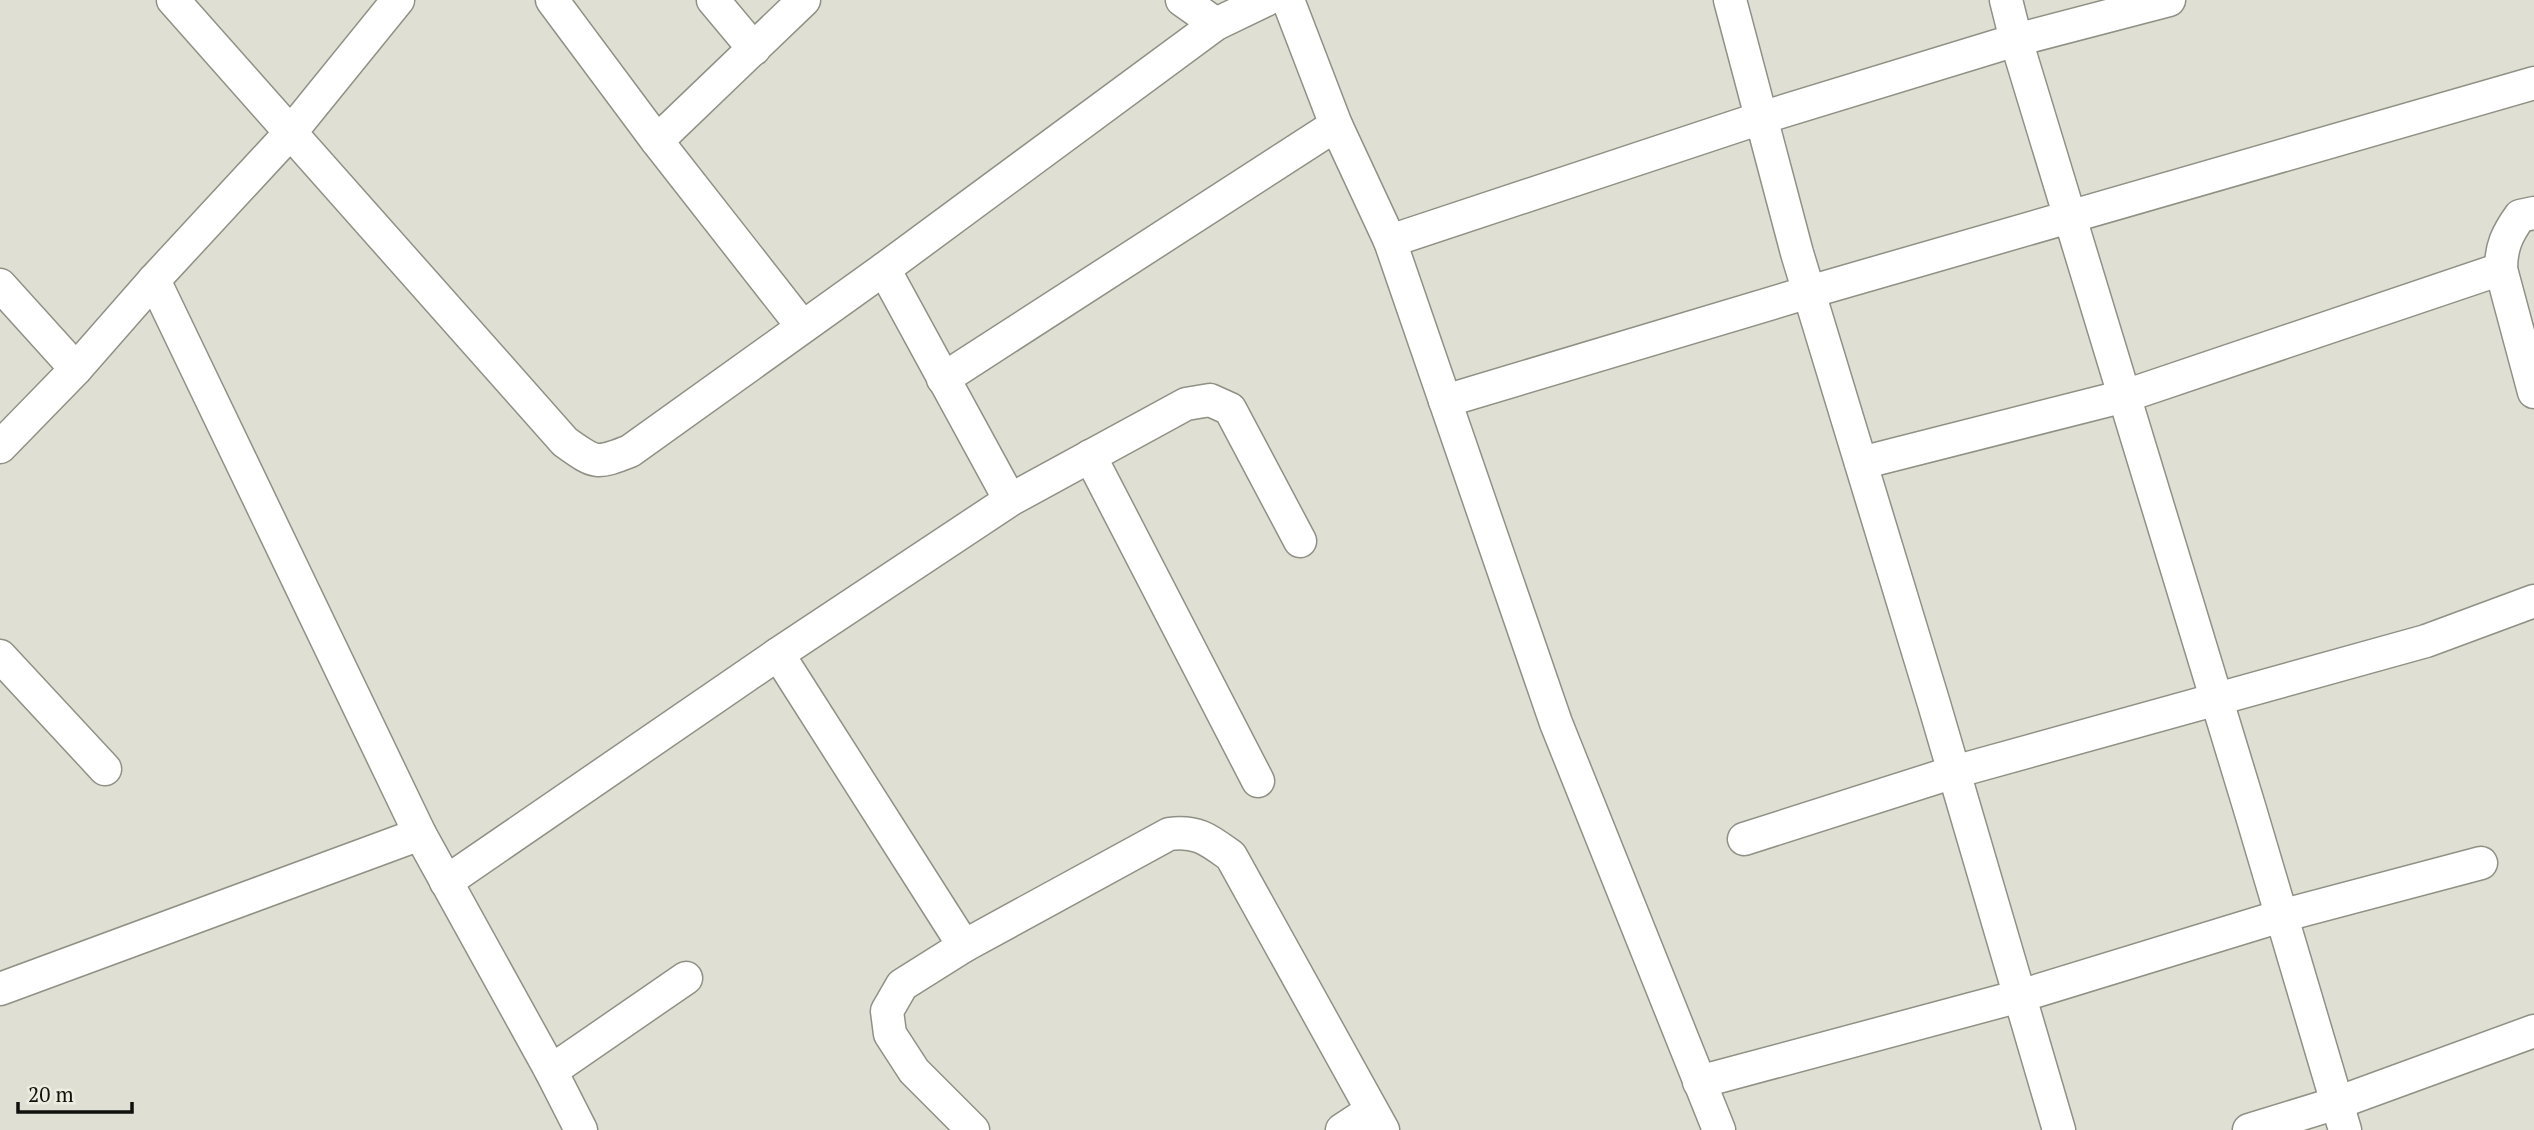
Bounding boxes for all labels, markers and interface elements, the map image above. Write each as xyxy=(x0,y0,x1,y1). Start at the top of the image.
scale bar xyxy=(18,1070,131,1114)
text: 20 m xyxy=(28,1080,74,1108)

